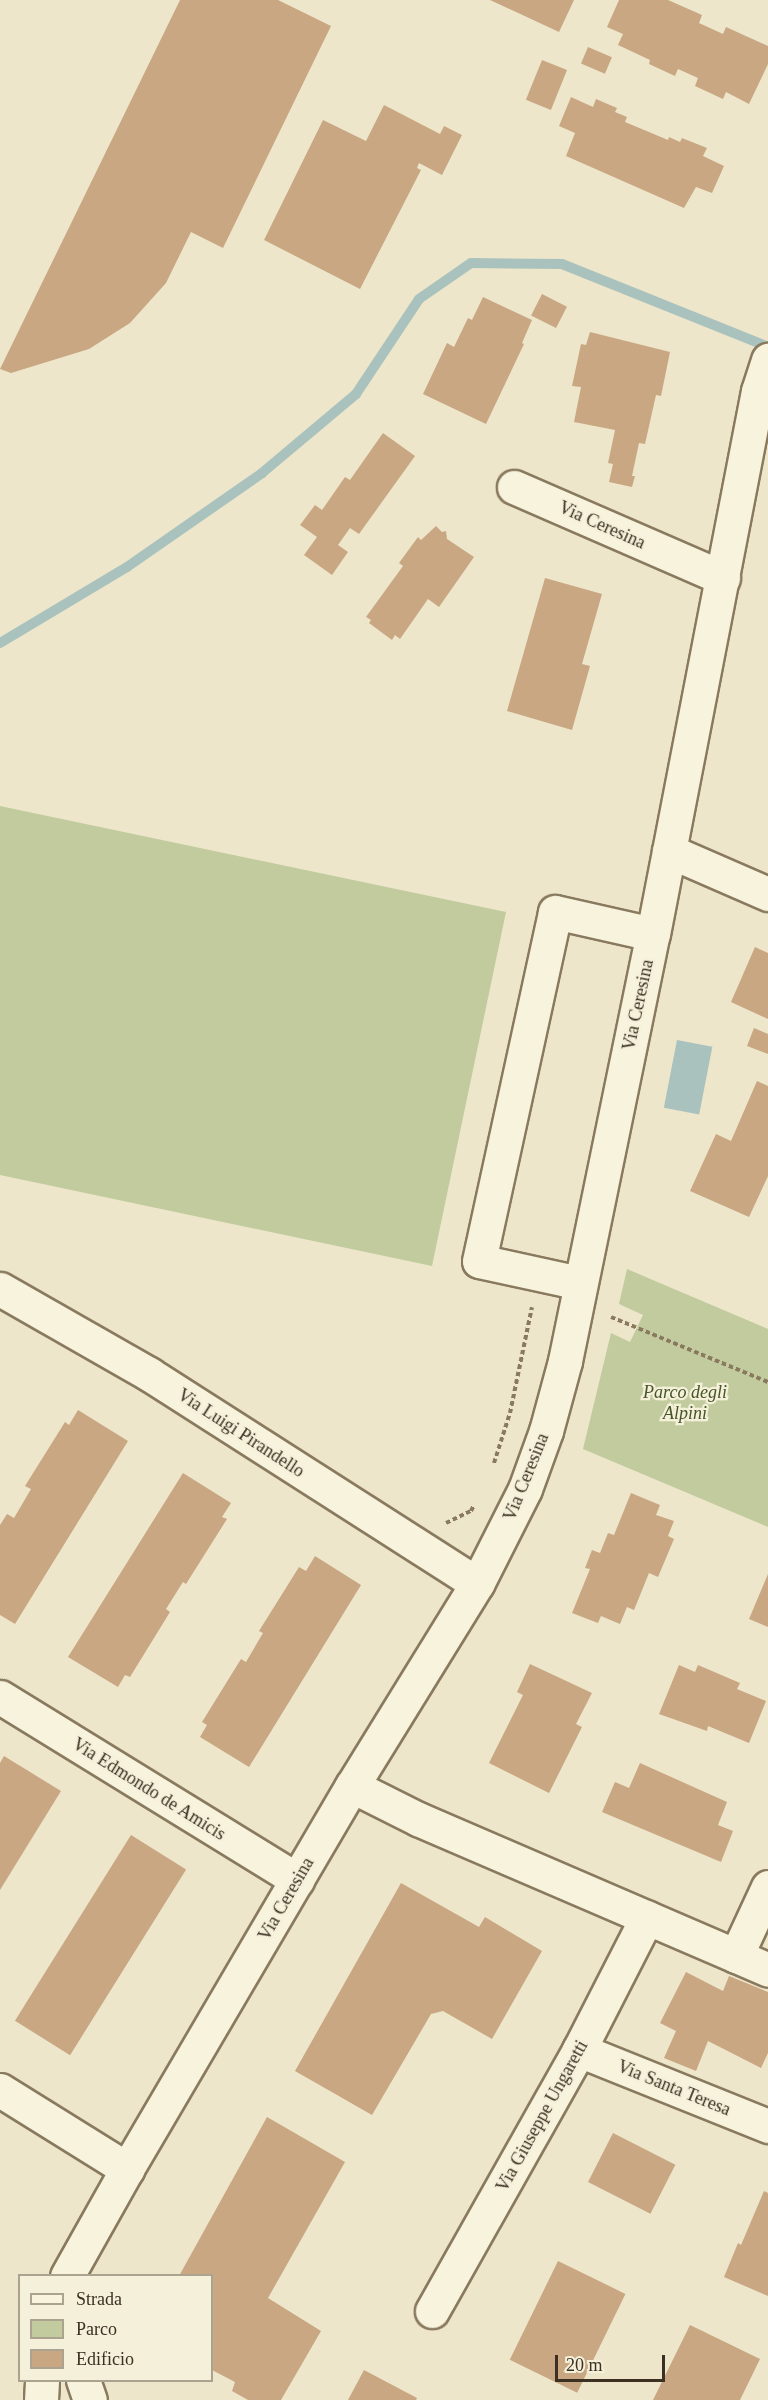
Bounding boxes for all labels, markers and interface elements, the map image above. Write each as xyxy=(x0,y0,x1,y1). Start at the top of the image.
street label: Via Ceresina xyxy=(555,496,649,554)
street label: Via Ceresina xyxy=(618,958,658,1052)
park label: Parco degli Alpini xyxy=(643,1382,727,1424)
street label: Via Luigi Pirandello xyxy=(174,1384,308,1482)
street label: Via Ceresina xyxy=(499,1430,553,1524)
street label: Via Edmondo de Amicis xyxy=(68,1733,230,1845)
street label: Via Ceresina xyxy=(254,1854,318,1944)
street label: Via Giuseppe Ungaretti xyxy=(491,2036,593,2196)
street label: Via Santa Teresa xyxy=(614,2055,734,2121)
legend xyxy=(18,2274,213,2382)
text: Strada xyxy=(76,2289,122,2309)
text: Parco xyxy=(76,2319,117,2339)
scale bar xyxy=(558,2343,668,2381)
text: Edificio xyxy=(76,2349,134,2369)
text: 20 m xyxy=(566,2355,603,2375)

